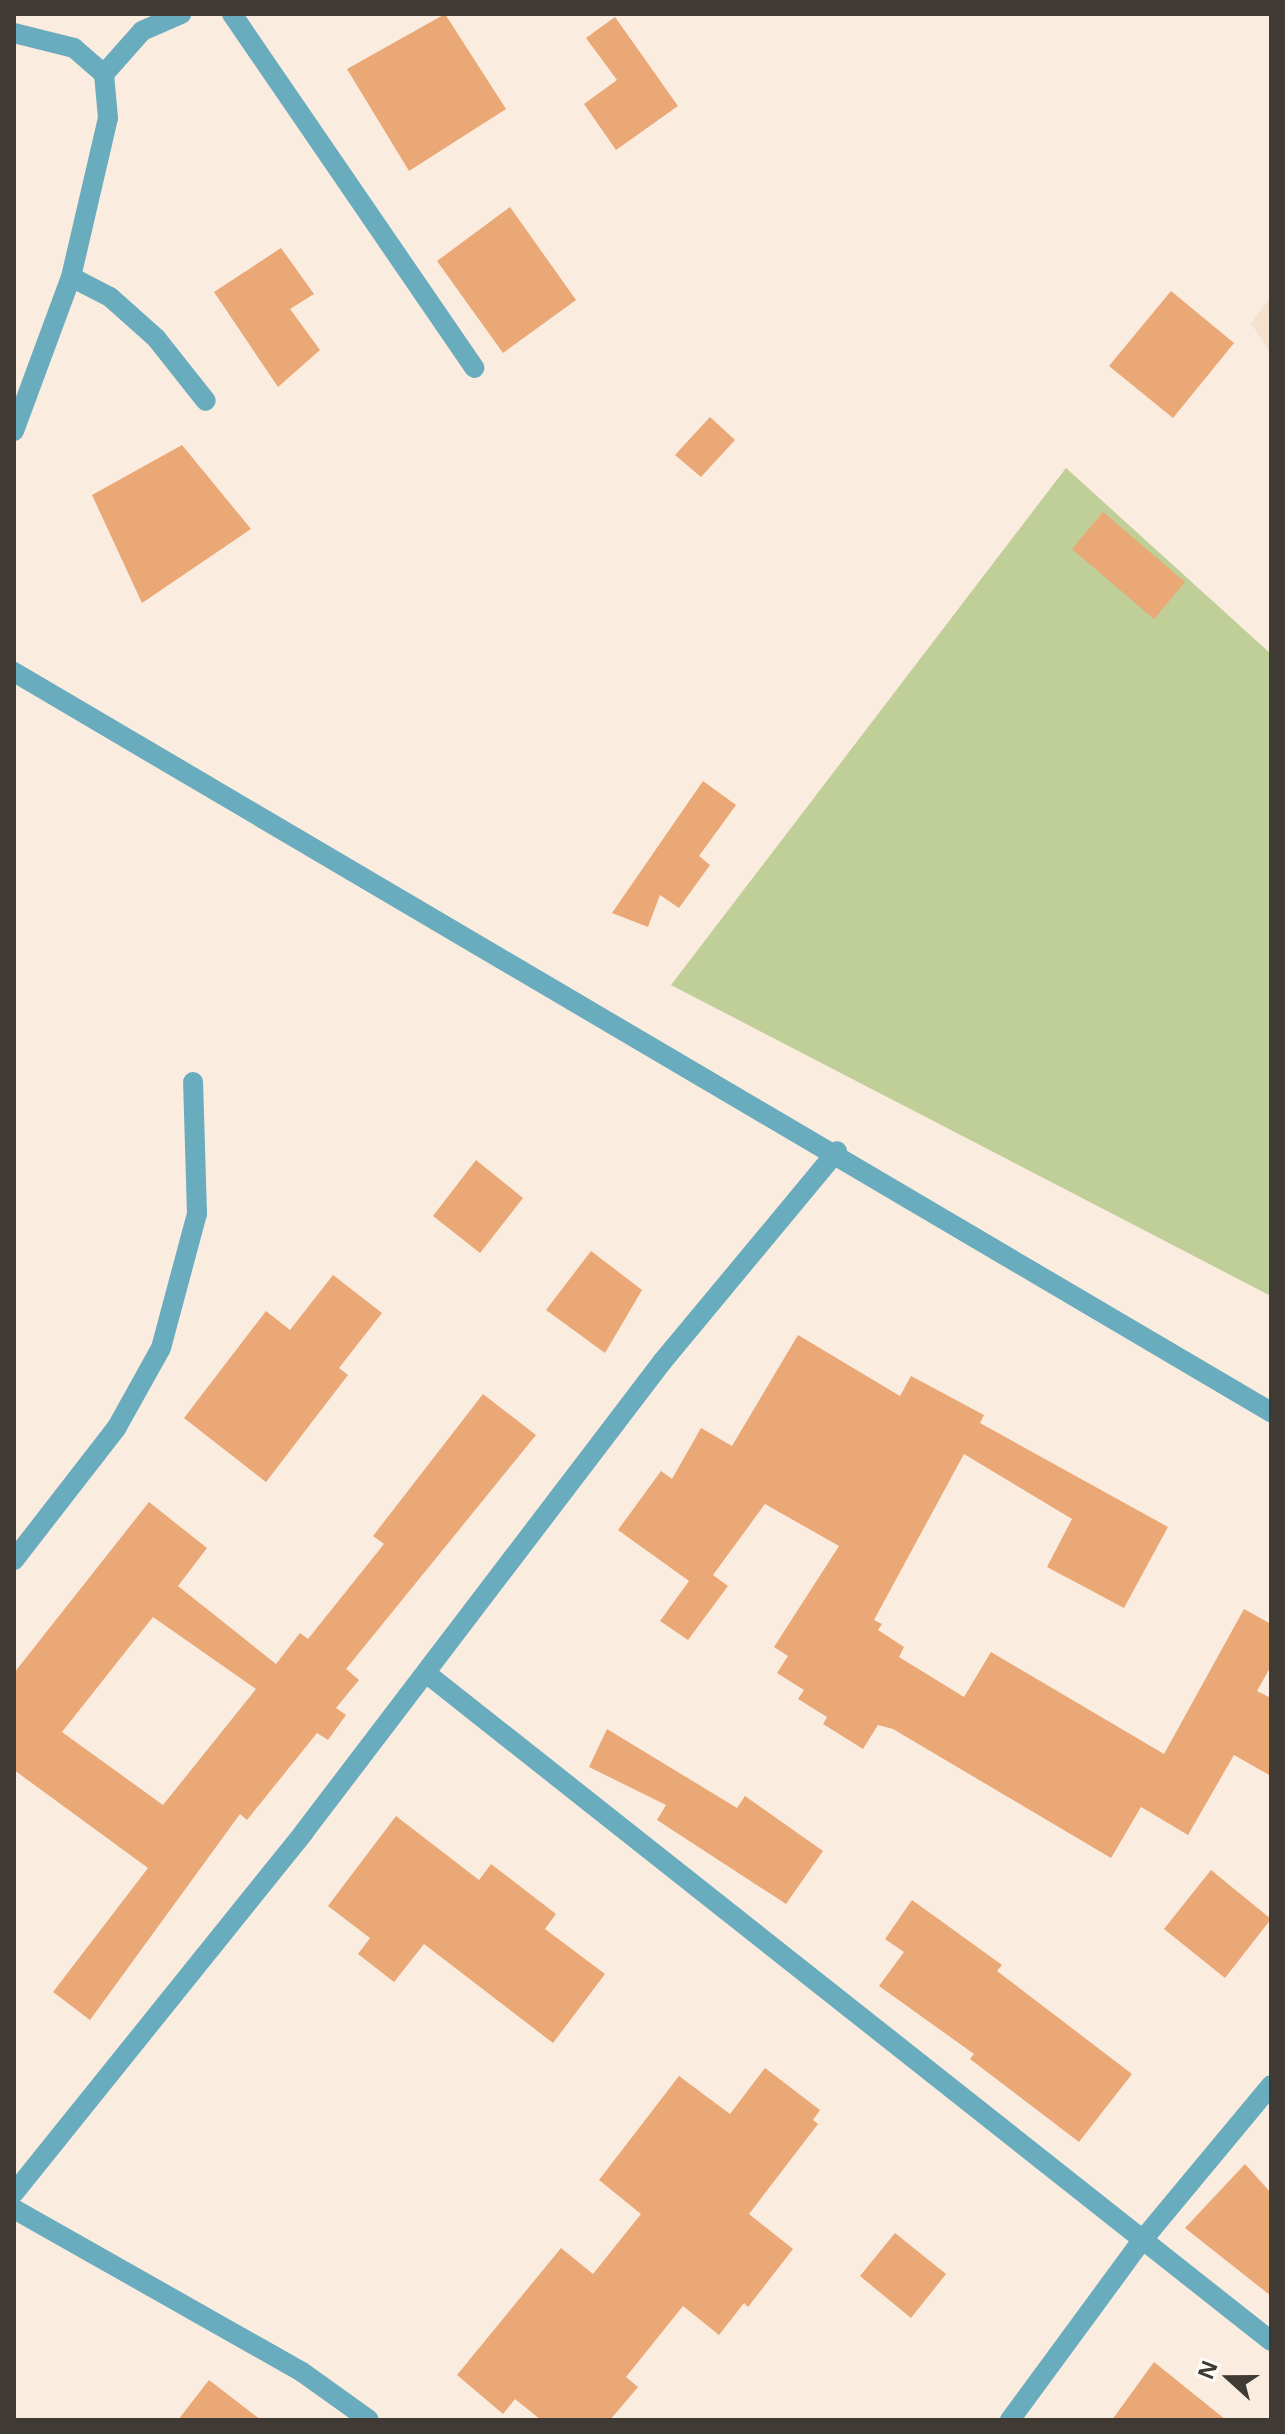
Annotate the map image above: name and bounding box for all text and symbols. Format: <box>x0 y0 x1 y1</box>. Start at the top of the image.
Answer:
north arrow <box>1189 2338 1269 2418</box>
text: N <box>1189 2356 1224 2383</box>

